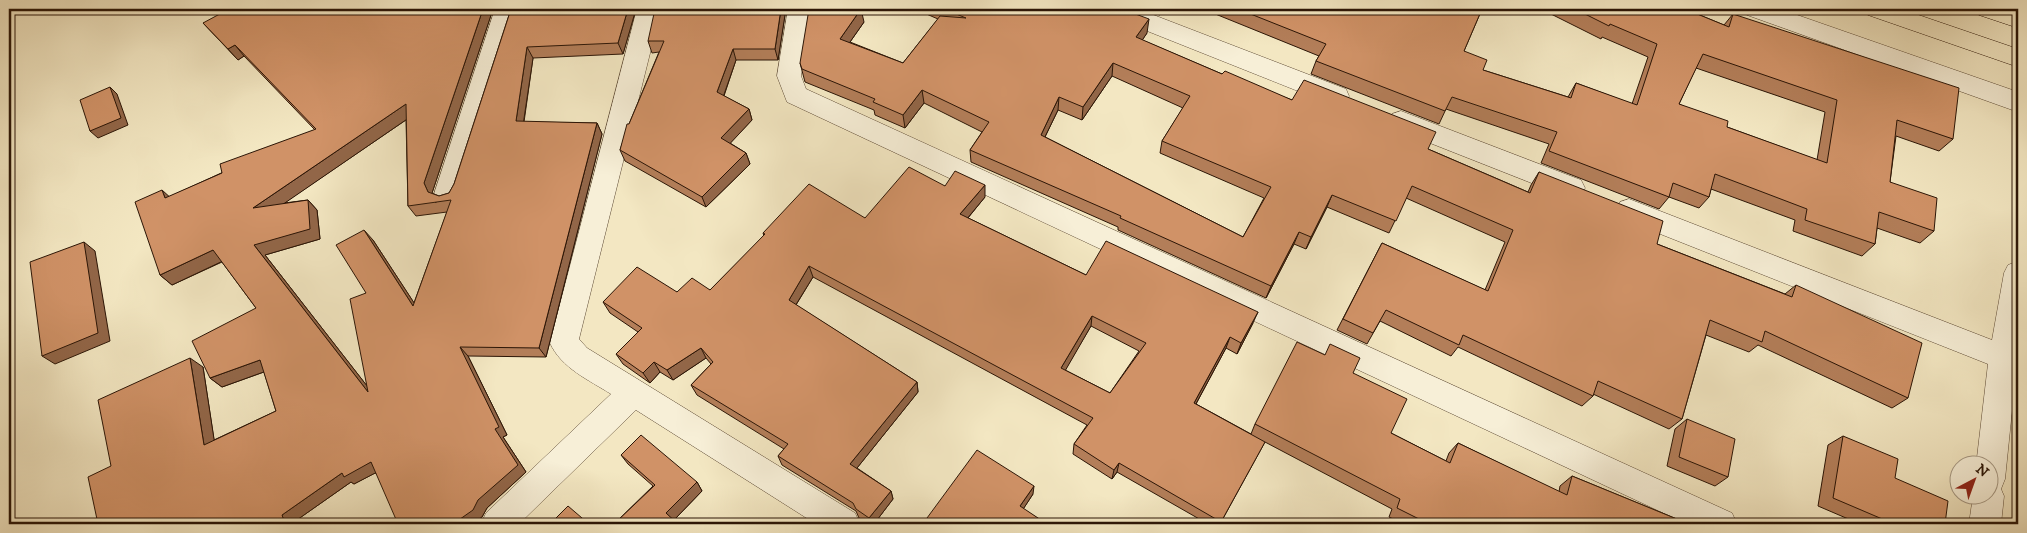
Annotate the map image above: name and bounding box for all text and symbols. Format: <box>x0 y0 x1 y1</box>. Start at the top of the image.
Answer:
north arrow <box>1950 456 2000 506</box>
text: N <box>1972 460 1992 482</box>

